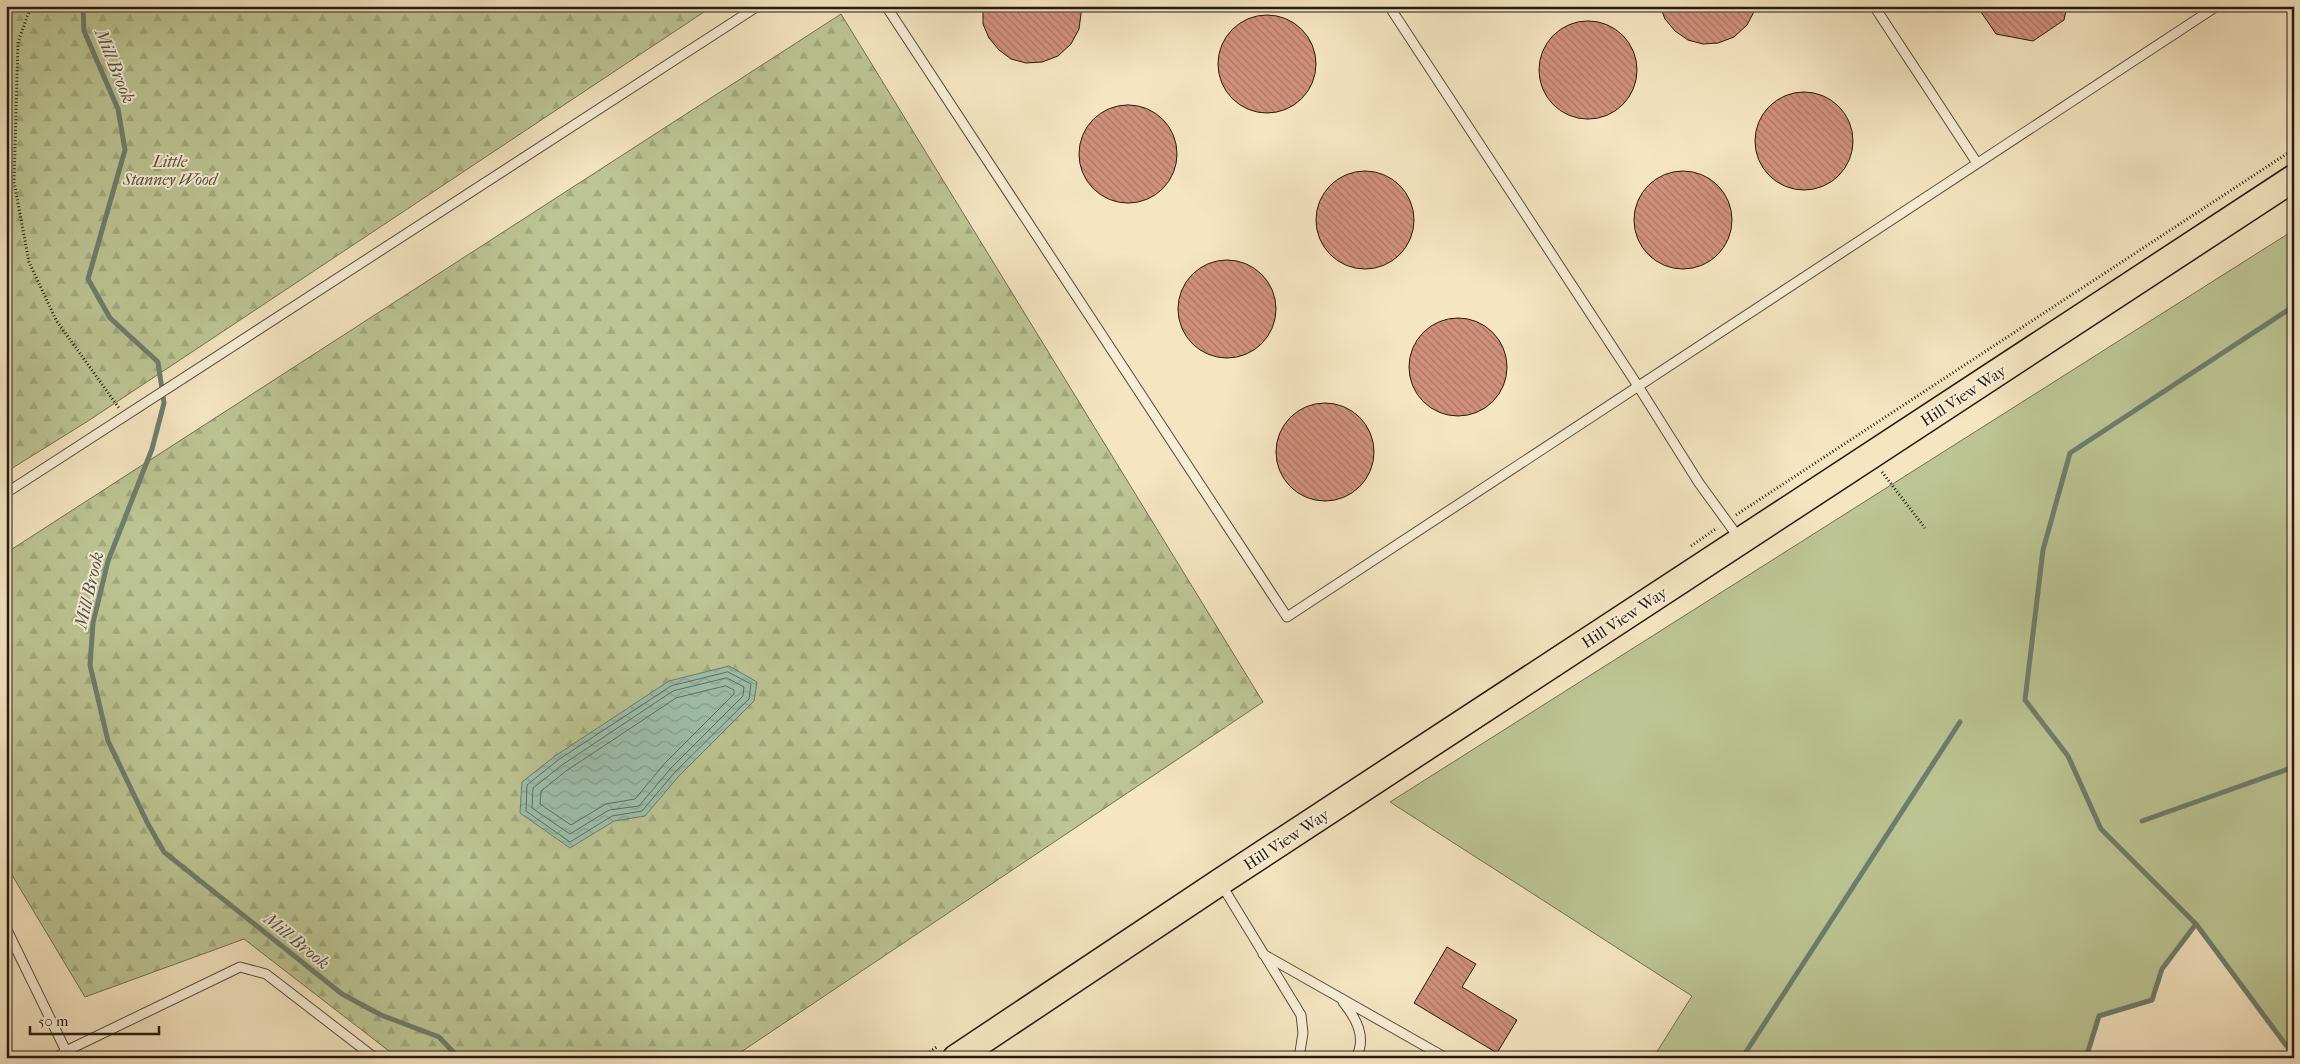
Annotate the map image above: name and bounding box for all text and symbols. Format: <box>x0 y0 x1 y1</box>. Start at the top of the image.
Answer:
water label: Mill Brook <box>89 24 139 106</box>
park label: Little Stanney Wood <box>122 152 219 189</box>
street label: Hill View Way <box>1917 360 2010 430</box>
water label: Mill Brook <box>70 550 109 633</box>
street label: Hill View Way <box>1578 582 1671 652</box>
street label: Hill View Way <box>1240 804 1333 874</box>
water label: Mill Brook <box>258 907 334 974</box>
scale bar <box>30 1004 159 1036</box>
text: 50 m <box>38 1012 69 1030</box>

